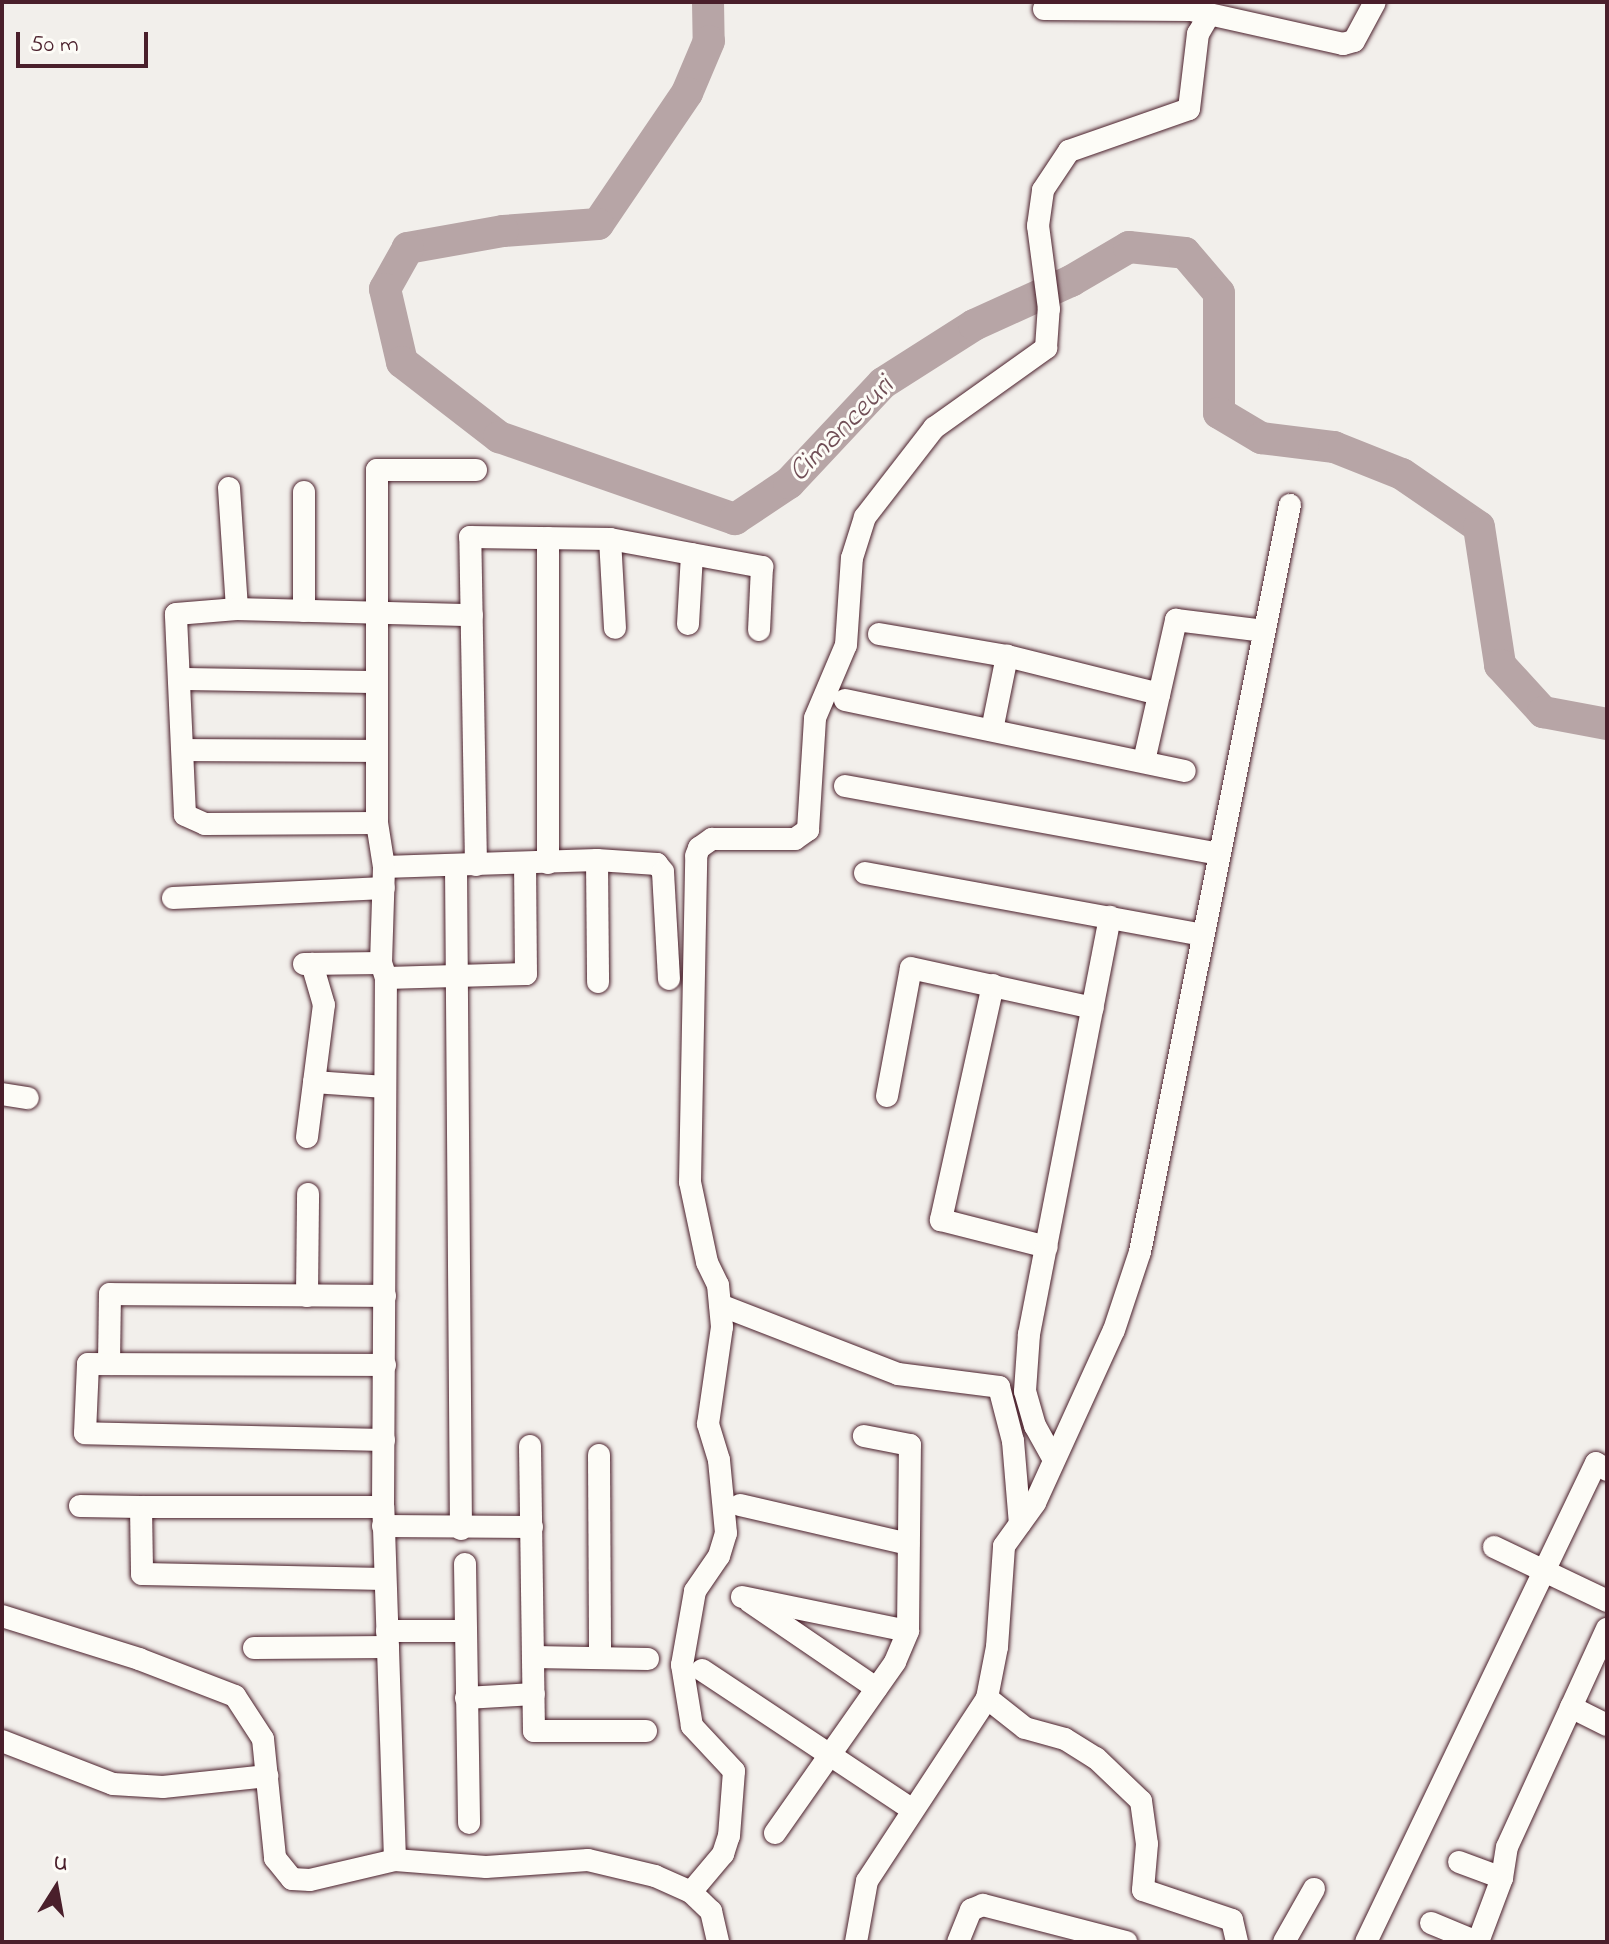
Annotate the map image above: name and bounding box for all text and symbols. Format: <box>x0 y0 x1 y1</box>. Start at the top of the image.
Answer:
scale bar <box>20 16 152 66</box>
text: 50 m <box>30 28 79 63</box>
water label: Cimanceuri <box>782 370 902 490</box>
text: U <box>51 1847 70 1881</box>
north arrow <box>16 1848 96 1928</box>

